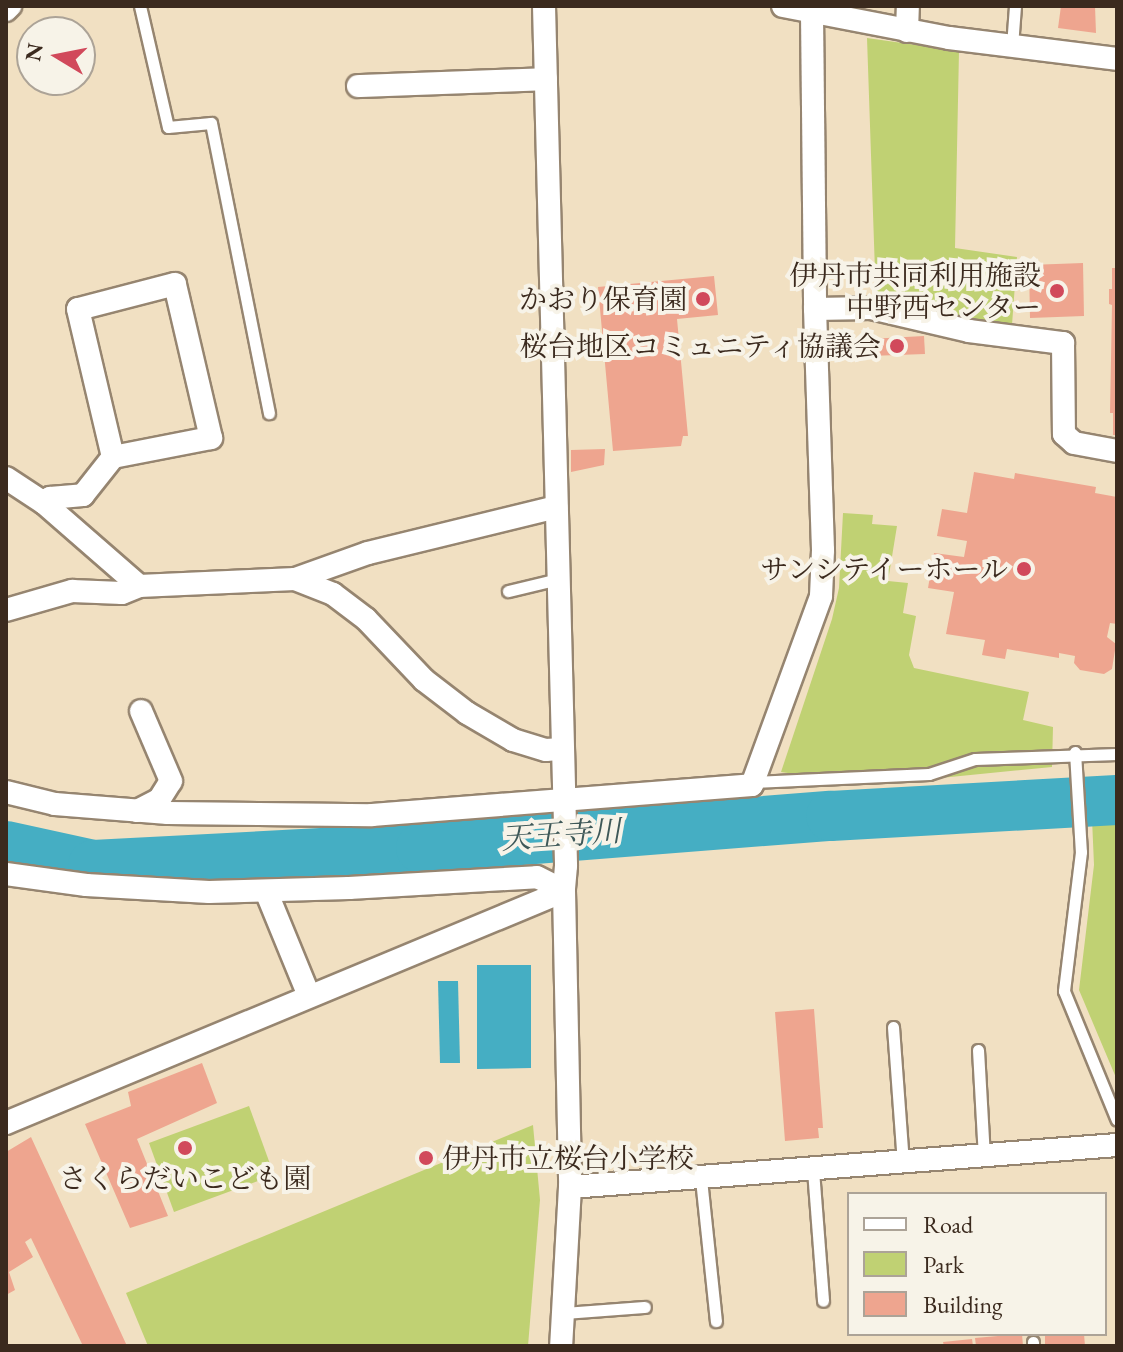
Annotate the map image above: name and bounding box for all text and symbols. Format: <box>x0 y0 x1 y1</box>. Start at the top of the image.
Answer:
north arrow <box>16 16 96 96</box>
text: N <box>18 41 50 63</box>
place label: 伊丹市共同利用施設 中野西センター <box>789 258 1041 324</box>
place label: かおり保育園 <box>519 282 687 316</box>
marker: 伊丹市共同利用施設 中野西センター <box>1048 282 1066 300</box>
marker: かおり保育園 <box>694 290 712 308</box>
place label: 桜台地区コミュニティ協議会 <box>517 329 881 363</box>
marker: 桜台地区コミュニティ協議会 <box>888 337 906 355</box>
place label: サンシテイーホール <box>756 552 1008 586</box>
marker: サンシテイーホール <box>1015 560 1033 578</box>
water label: 天王寺川 <box>500 813 622 857</box>
marker: さくらだいこども園 <box>176 1139 194 1157</box>
place label: 伊丹市立桜台小学校 <box>442 1141 694 1175</box>
marker: 伊丹市立桜台小学校 <box>417 1149 435 1167</box>
place label: さくらだいこども園 <box>59 1161 311 1195</box>
legend <box>847 1192 1107 1336</box>
text: Road <box>923 1209 973 1240</box>
text: Park <box>923 1249 964 1280</box>
text: Building <box>923 1289 1003 1320</box>

